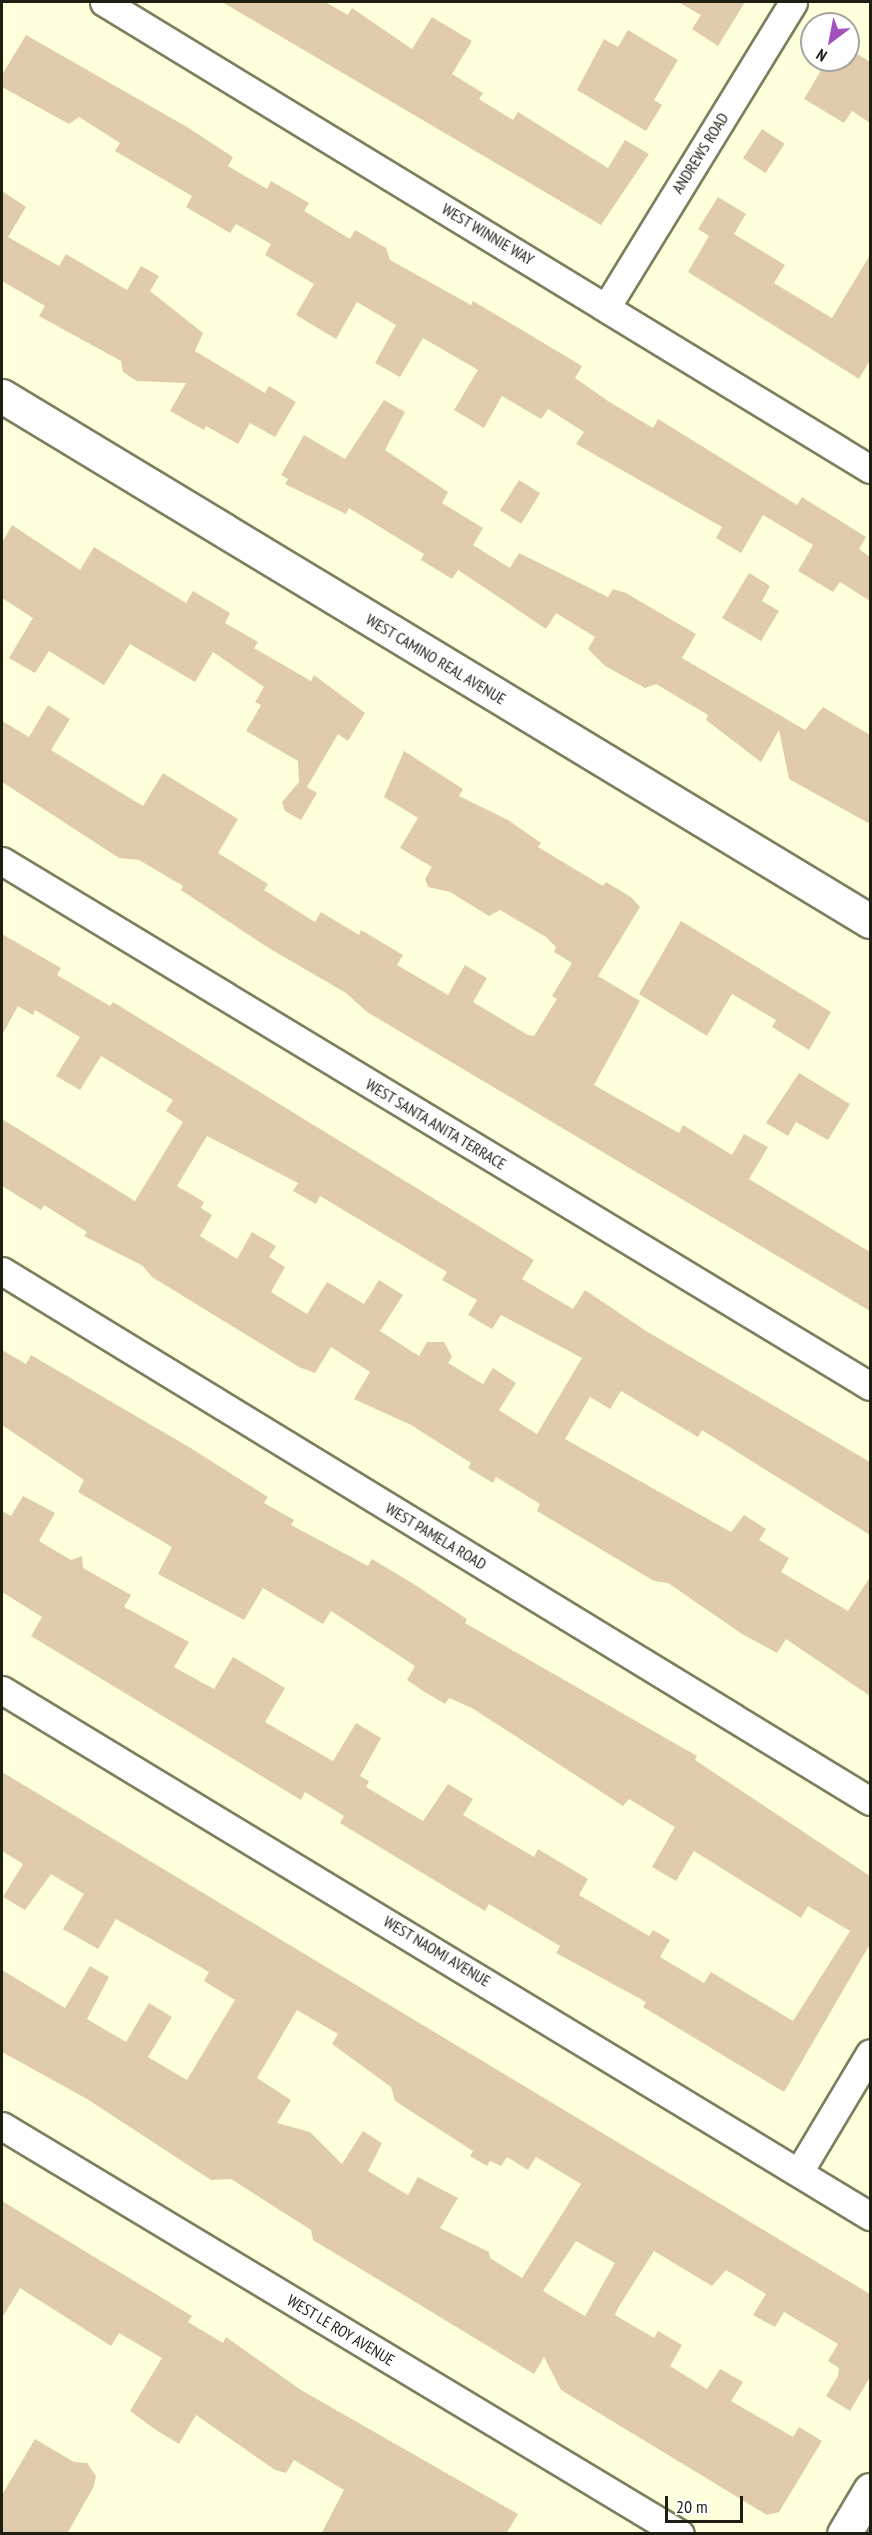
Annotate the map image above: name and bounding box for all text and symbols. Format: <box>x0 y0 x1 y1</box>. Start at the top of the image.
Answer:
north arrow <box>800 12 860 72</box>
text: N <box>813 45 830 66</box>
street label: ANDREWS ROAD <box>668 109 732 197</box>
street label: WEST WINNIE WAY <box>438 199 538 269</box>
street label: WEST CAMINO REAL AVENUE <box>362 609 510 709</box>
street label: WEST SANTA ANITA TERRACE <box>361 1074 511 1174</box>
street label: WEST PAMELA ROAD <box>382 1498 490 1574</box>
street label: WEST NAOMI AVENUE <box>380 1911 494 1991</box>
street label: WEST LE ROY AVENUE <box>283 2290 399 2370</box>
scale bar <box>668 2484 746 2522</box>
text: 20 m <box>676 2495 708 2518</box>

